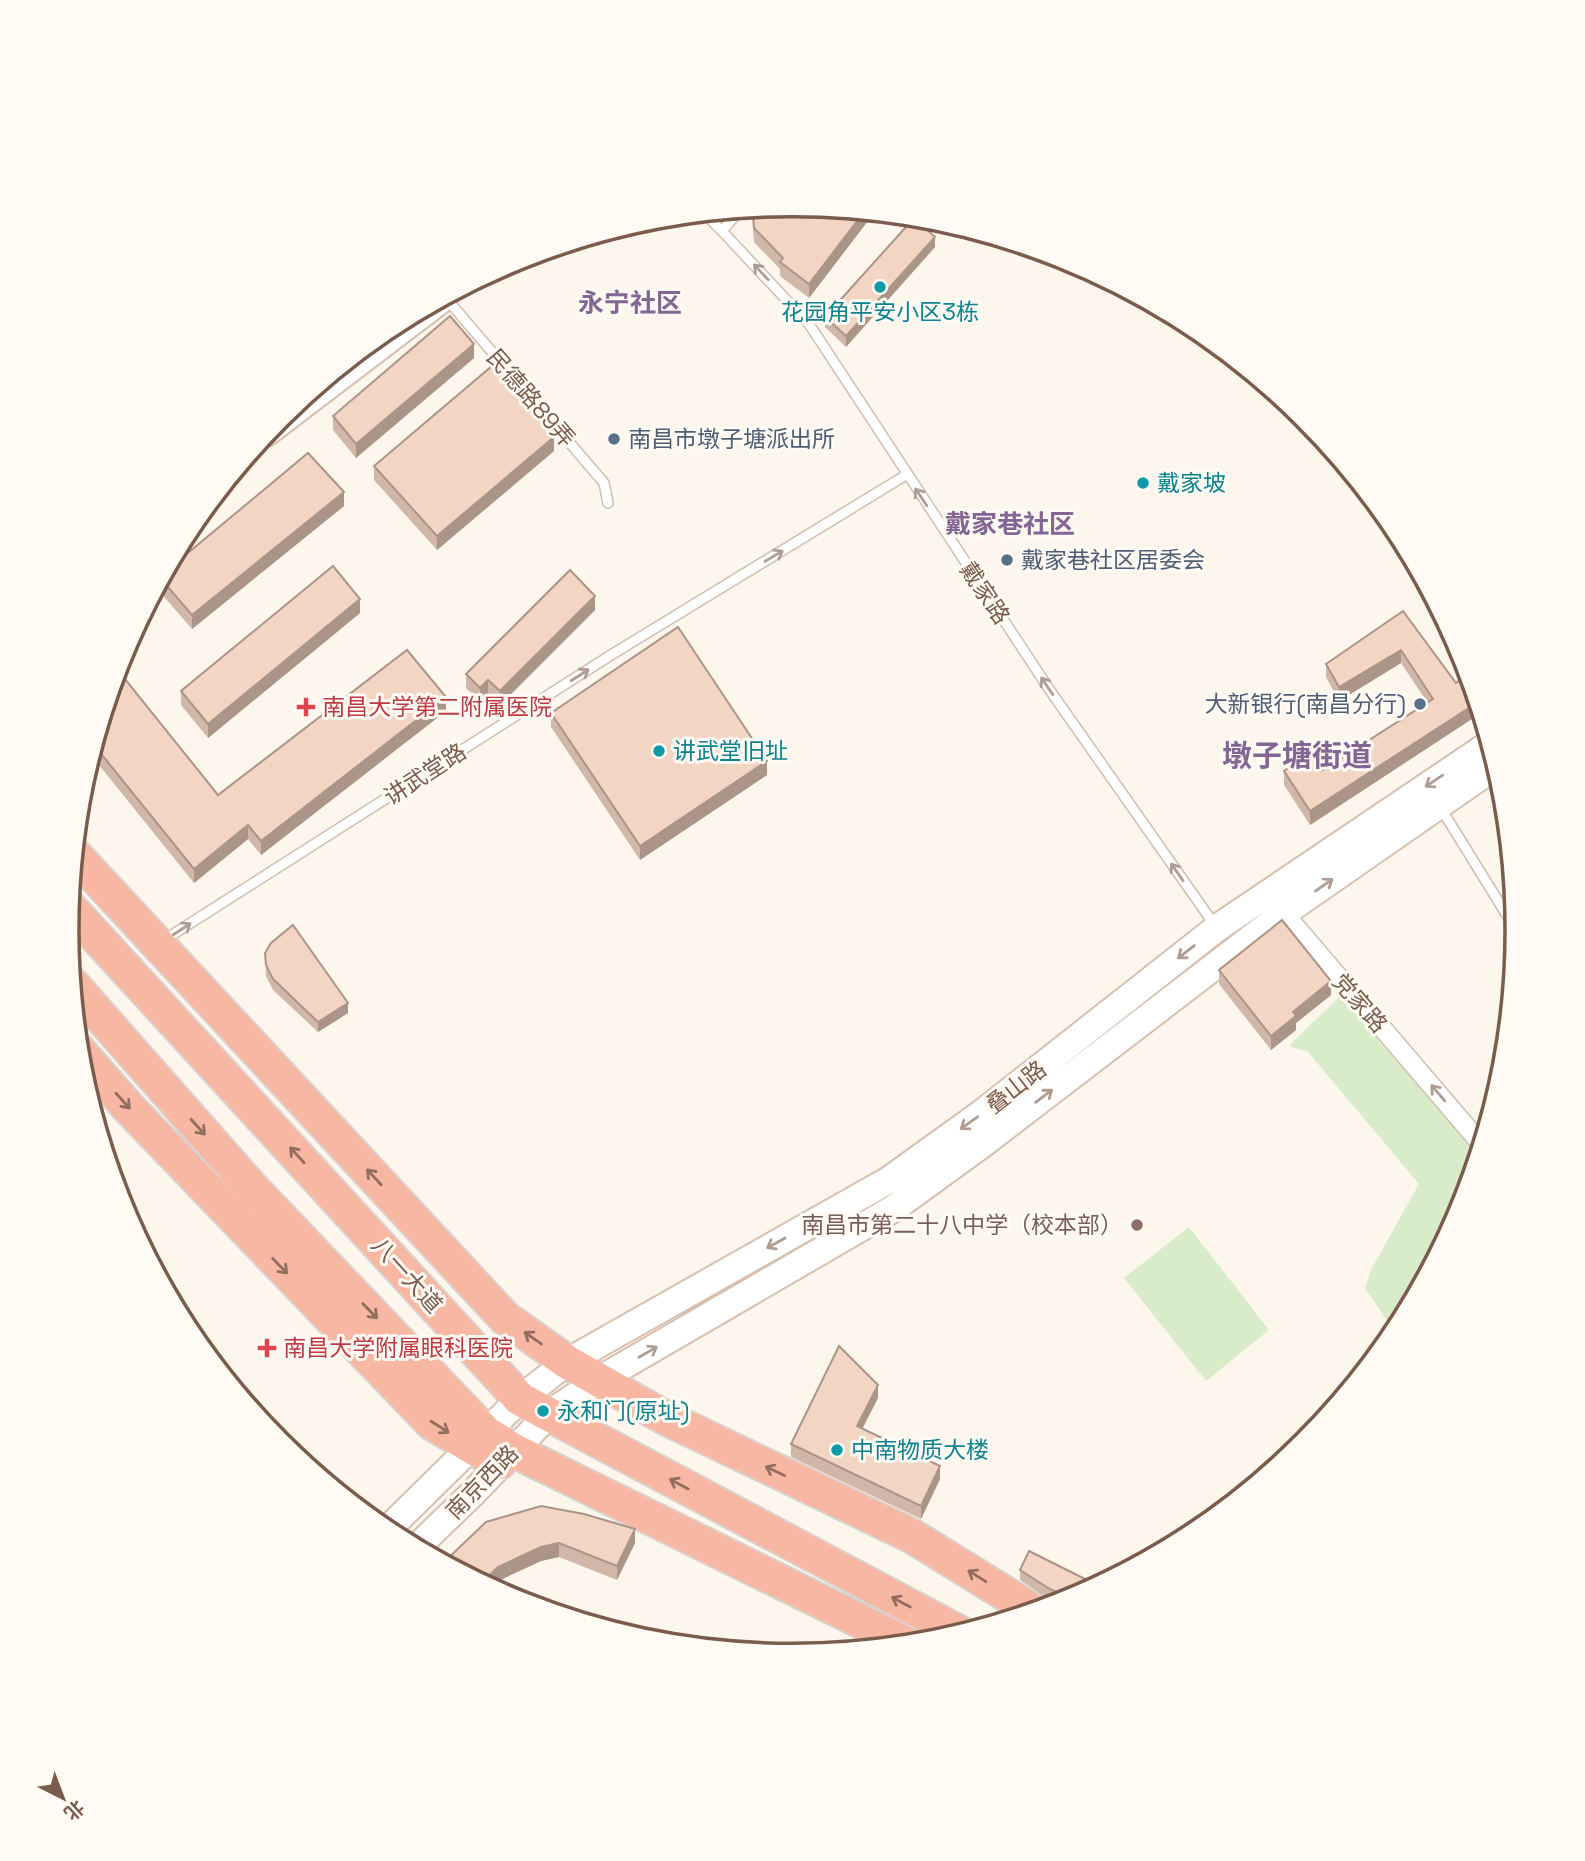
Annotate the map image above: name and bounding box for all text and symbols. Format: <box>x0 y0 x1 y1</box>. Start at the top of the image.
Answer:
one-way arrow <box>752 264 769 281</box>
marker: 花园角平安小区3栋 <box>872 279 888 295</box>
district label: 永宁社区 <box>578 286 682 320</box>
place label: 花园角平安小区3栋 <box>781 297 979 327</box>
street label: 民德路89弄 <box>480 343 582 453</box>
place label: 南昌市墩子塘派出所 <box>628 424 835 454</box>
marker: 南昌市墩子塘派出所 <box>606 431 622 447</box>
place label: 戴家坡 <box>1157 468 1226 498</box>
marker: 戴家坡 <box>1135 475 1151 491</box>
one-way arrow <box>914 488 928 507</box>
district label: 戴家巷社区 <box>945 507 1075 541</box>
place label: 戴家巷社区居委会 <box>1021 545 1205 575</box>
one-way arrow <box>763 548 783 562</box>
marker: 戴家巷社区居委会 <box>999 552 1015 568</box>
street label: 戴家路 <box>953 556 1017 630</box>
one-way arrow <box>570 667 589 682</box>
one-way arrow <box>1040 677 1054 696</box>
place label: 大新银行(南昌分行) <box>1205 689 1406 719</box>
place label: 南昌大学第二附属医院 <box>322 692 552 722</box>
marker: 大新银行(南昌分行) <box>1412 696 1428 712</box>
marker: 南昌大学第二附属医院 <box>296 697 316 717</box>
street label: 讲武堂路 <box>378 736 472 812</box>
place label: 讲武堂旧址 <box>673 736 788 766</box>
district label: 墩子塘街道 <box>1222 736 1372 775</box>
marker: 讲武堂旧址 <box>651 743 667 759</box>
one-way arrow <box>1425 774 1444 788</box>
one-way arrow <box>1170 863 1185 882</box>
one-way arrow <box>1314 878 1333 892</box>
one-way arrow <box>171 922 191 936</box>
one-way arrow <box>1178 944 1196 960</box>
street label: 党家路 <box>1326 967 1394 1039</box>
street label: 叠山路 <box>980 1054 1052 1120</box>
one-way arrow <box>1430 1084 1446 1102</box>
one-way arrow <box>1035 1089 1053 1104</box>
one-way arrow <box>115 1092 131 1110</box>
one-way arrow <box>960 1116 979 1130</box>
one-way arrow <box>190 1118 206 1136</box>
one-way arrow <box>289 1147 306 1164</box>
one-way arrow <box>365 1169 382 1186</box>
place label: 南昌市第二十八中学（校本部） <box>801 1210 1123 1240</box>
marker: 南昌市第二十八中学（校本部） <box>1129 1217 1145 1233</box>
street label: 八一大道 <box>365 1231 449 1319</box>
one-way arrow <box>767 1236 787 1250</box>
one-way arrow <box>272 1257 289 1274</box>
one-way arrow <box>362 1302 378 1320</box>
one-way arrow <box>524 1331 543 1345</box>
place label: 南昌大学附属眼科医院 <box>283 1333 513 1363</box>
marker: 南昌大学附属眼科医院 <box>257 1338 277 1358</box>
one-way arrow <box>637 1345 657 1359</box>
place label: 永和门(原址) <box>557 1396 689 1426</box>
marker: 永和门(原址) <box>535 1403 551 1419</box>
one-way arrow <box>430 1420 449 1435</box>
place label: 中南物质大楼 <box>851 1435 989 1465</box>
street label: 南京西路 <box>439 1438 525 1526</box>
marker: 中南物质大楼 <box>829 1442 845 1458</box>
one-way arrow <box>765 1463 786 1476</box>
one-way arrow <box>669 1476 690 1490</box>
one-way arrow <box>967 1568 987 1582</box>
one-way arrow <box>892 1595 912 1609</box>
north arrow <box>28 1763 98 1833</box>
text: 北 <box>59 1795 89 1826</box>

